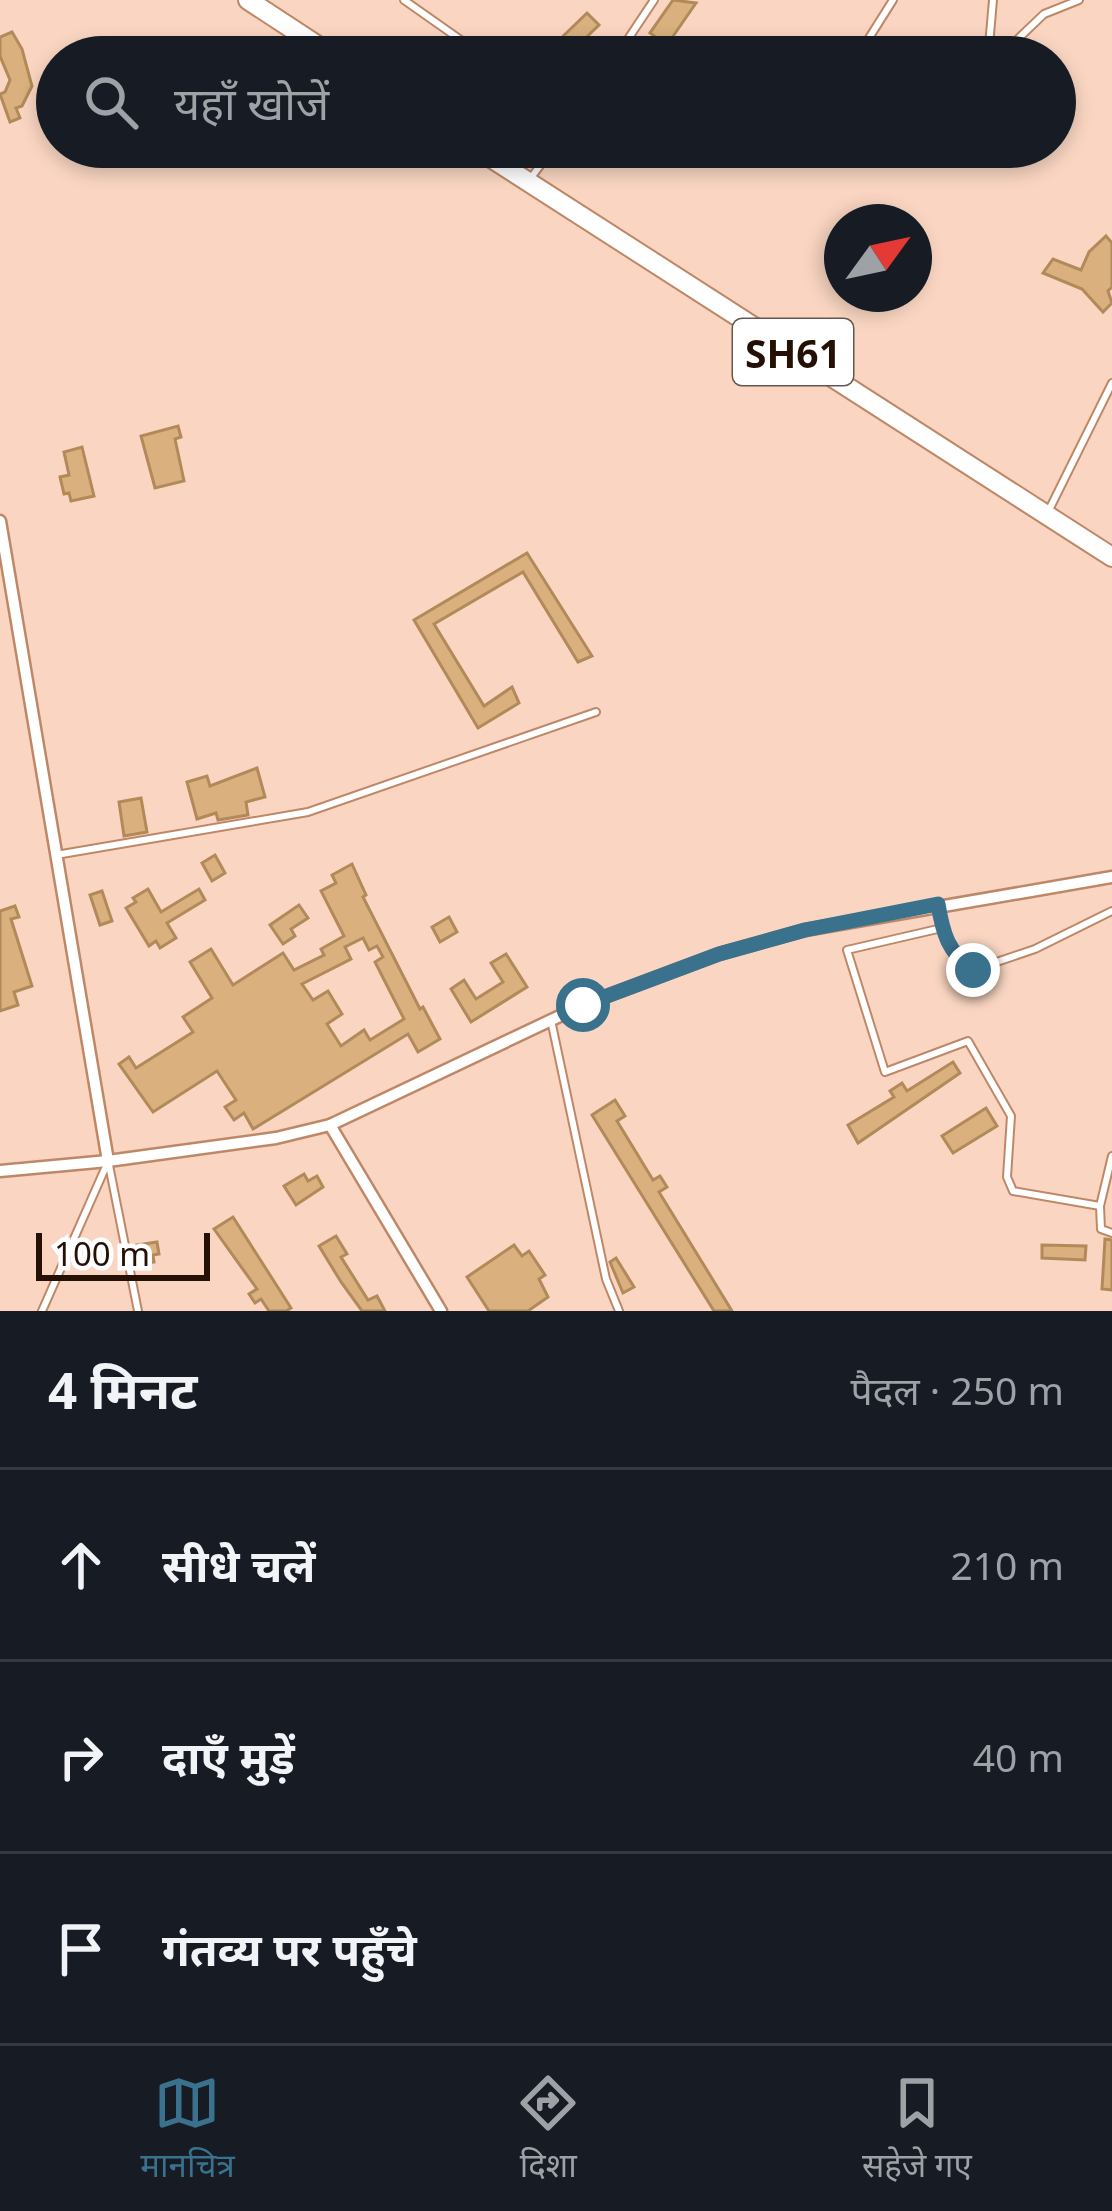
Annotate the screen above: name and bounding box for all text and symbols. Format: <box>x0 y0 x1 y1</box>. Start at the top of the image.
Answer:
search box <box>36 36 1076 168</box>
icon: search <box>78 69 144 135</box>
text: यहाँ खोजें <box>174 72 329 133</box>
north arrow <box>824 204 932 312</box>
road number: SH61 <box>733 319 853 385</box>
route end <box>946 943 1000 997</box>
route start <box>556 978 610 1032</box>
scale bar <box>36 1227 210 1280</box>
text: 100 m <box>54 1231 150 1276</box>
text: 4 मिनट <box>48 1354 197 1424</box>
text: पैदल · 250 m <box>850 1363 1064 1416</box>
icon: ahead <box>48 1532 114 1598</box>
text: सीधे चलें <box>162 1534 316 1595</box>
text: 210 m <box>950 1538 1064 1591</box>
icon: right <box>48 1724 114 1790</box>
text: दाएँ मुड़ें <box>162 1726 295 1787</box>
text: 40 m <box>973 1730 1064 1783</box>
icon: arrive <box>48 1916 114 1982</box>
text: गंतव्य पर पहुँचे <box>162 1918 417 1979</box>
tab: मानचित्र <box>140 2070 235 2187</box>
tab: दिशा <box>515 2070 581 2187</box>
tab: सहेजे गए <box>862 2070 972 2187</box>

